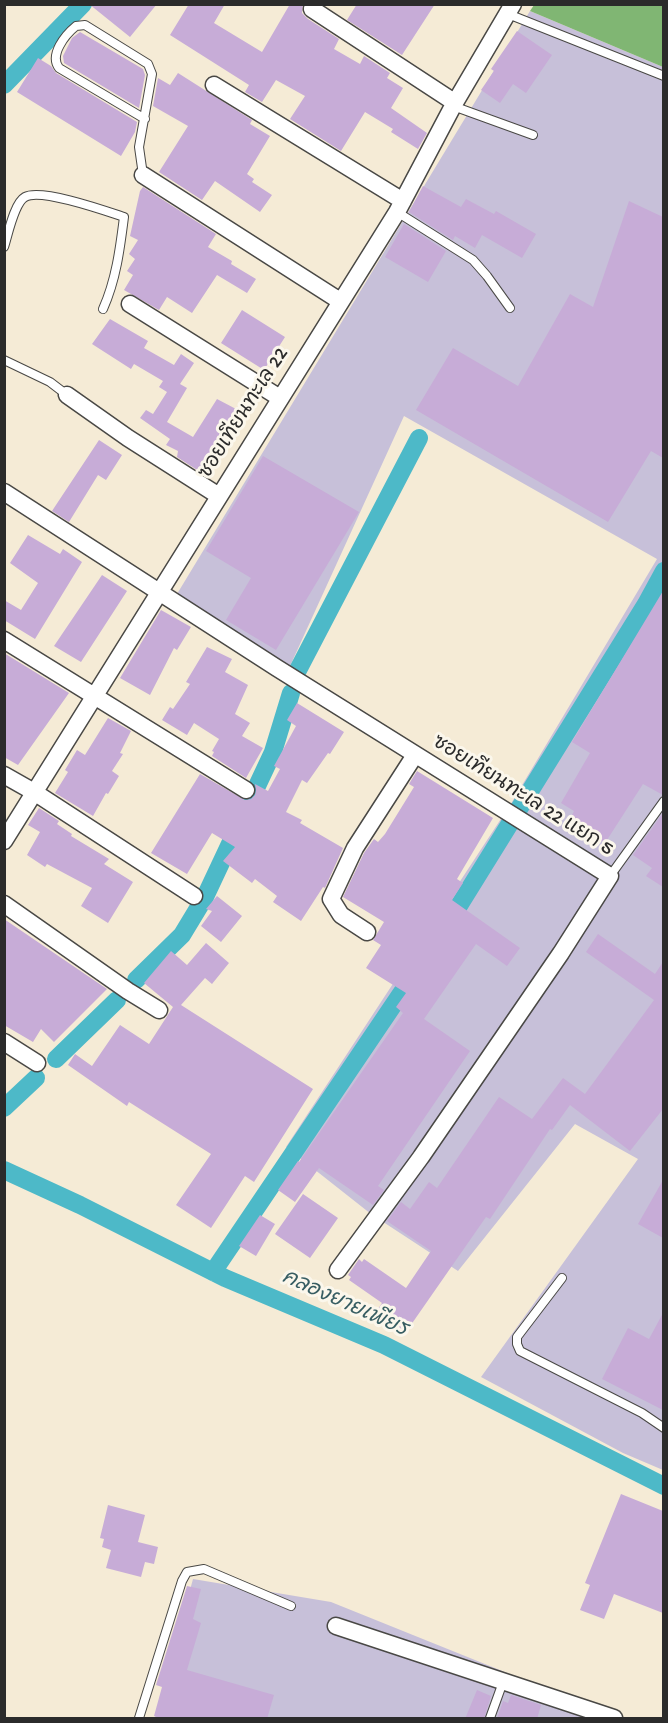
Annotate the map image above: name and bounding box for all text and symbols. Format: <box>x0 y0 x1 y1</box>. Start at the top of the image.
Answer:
street label: ซอยเทียนทะเล 22 <box>195 344 295 484</box>
street label: ซอยเทียนทะเล 22 แยก 5 <box>427 732 617 862</box>
water label: คลองยายเพียร <box>277 1266 411 1344</box>

